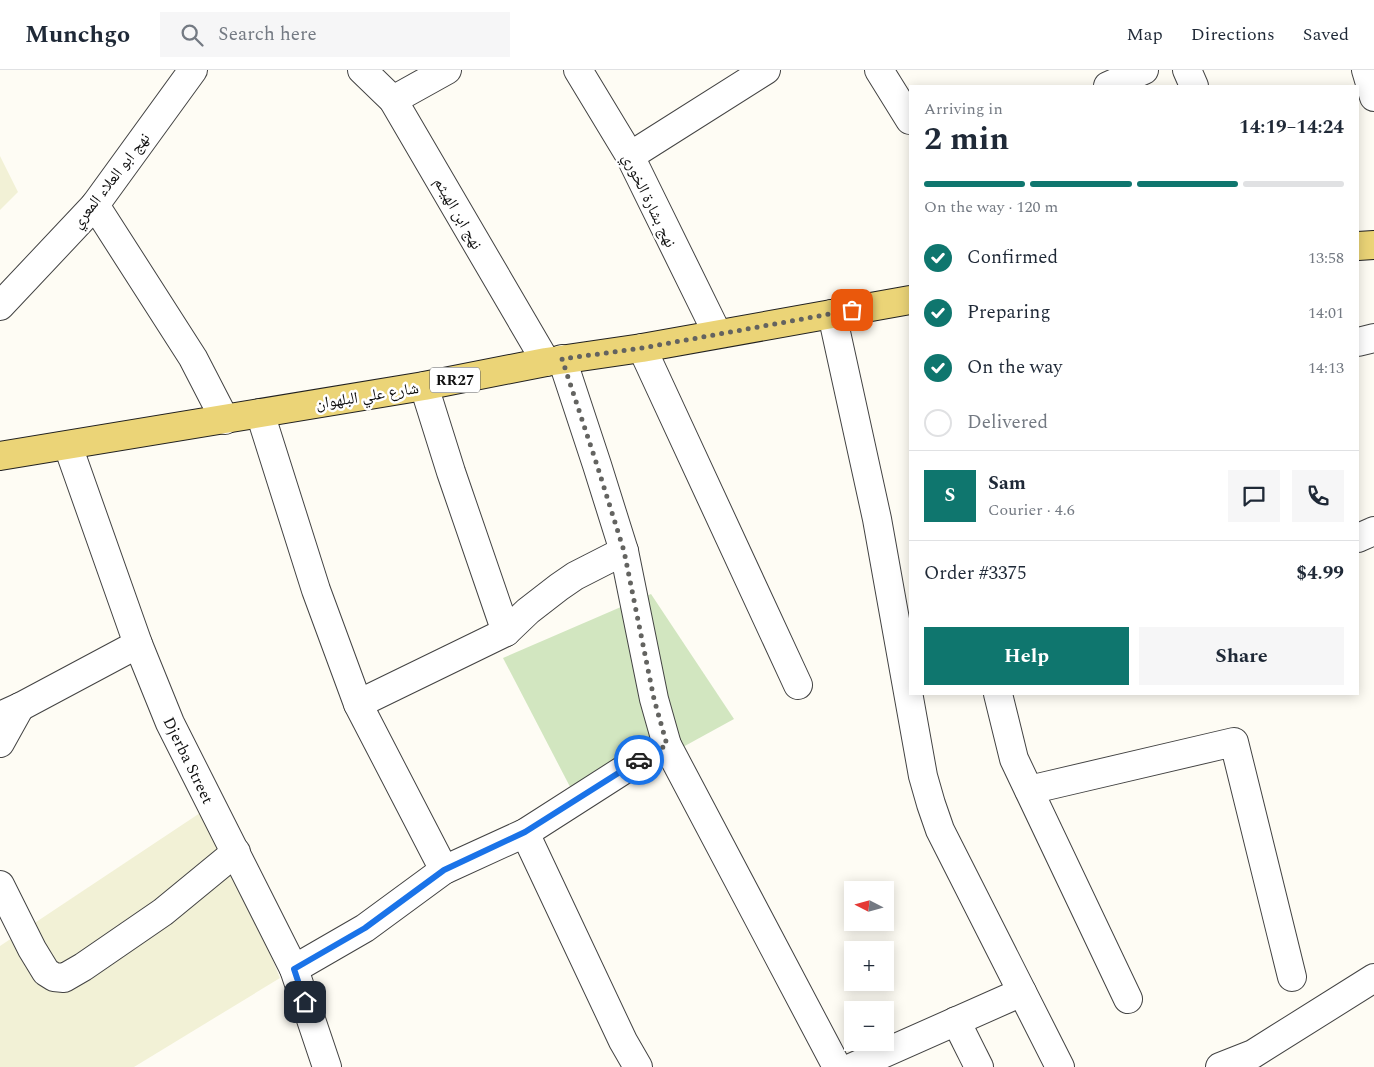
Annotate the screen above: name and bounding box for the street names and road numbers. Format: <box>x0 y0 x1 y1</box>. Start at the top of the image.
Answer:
street label: نهج ابو العلاء المعري <box>66 127 156 234</box>
street label: نهج بشارة الخوري <box>616 149 682 252</box>
street label: نهج ابن الهيثم <box>428 173 489 254</box>
road number: RR27 <box>430 368 480 392</box>
street label: شارع علي البلهوان <box>314 376 420 416</box>
street label: Djerba Street <box>157 713 220 808</box>

